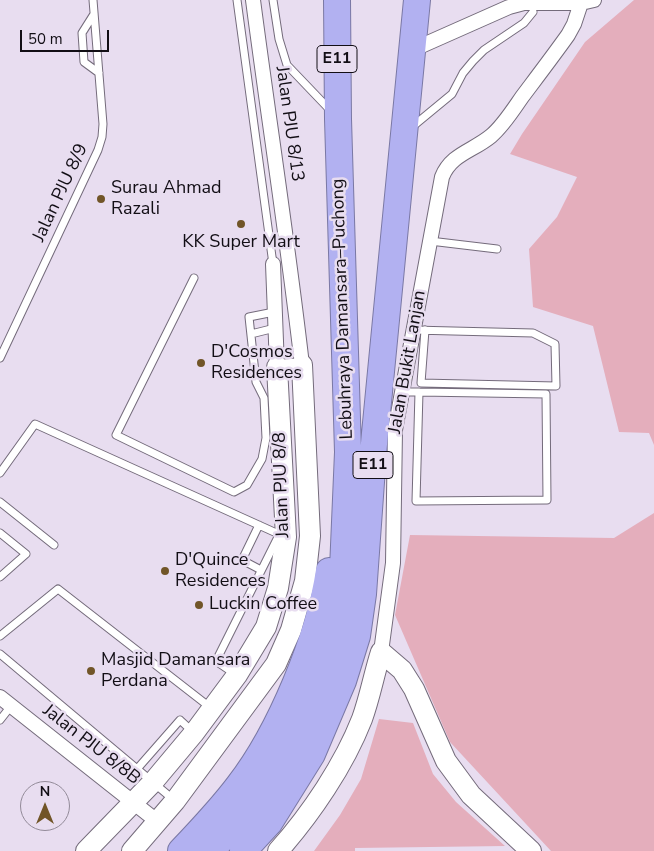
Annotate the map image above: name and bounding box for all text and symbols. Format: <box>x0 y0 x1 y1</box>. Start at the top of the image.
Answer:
scale bar <box>22 20 111 52</box>
text: 50 m <box>28 29 63 49</box>
road number: E11 <box>317 46 357 72</box>
street label: Jalan PJU 8/13 <box>270 65 308 183</box>
street label: Jalan PJU 8/9 <box>29 141 93 245</box>
place label: Surau Ahmad Razali <box>111 178 222 220</box>
street label: Lebuhraya Damansara–Puchong <box>328 178 358 440</box>
marker: Surau Ahmad Razali <box>95 193 107 205</box>
marker: KK Super Mart <box>235 218 247 230</box>
place label: KK Super Mart <box>182 232 300 254</box>
street label: Jalan Bukit Lanjan <box>385 289 431 435</box>
place label: D'Cosmos Residences <box>211 342 302 384</box>
marker: D'Cosmos Residences <box>195 357 207 369</box>
street label: Jalan PJU 8/8 <box>269 432 295 538</box>
road number: E11 <box>353 452 393 478</box>
place label: D'Quince Residences <box>175 550 266 592</box>
marker: D'Quince Residences <box>159 565 171 577</box>
place label: Luckin Coffee <box>209 594 317 616</box>
marker: Luckin Coffee <box>193 599 205 611</box>
place label: Masjid Damansara Perdana <box>101 650 250 692</box>
marker: Masjid Damansara Perdana <box>85 665 97 677</box>
street label: Jalan PJU 8/8B <box>38 700 144 790</box>
north arrow <box>20 781 70 831</box>
text: N <box>40 782 50 801</box>

